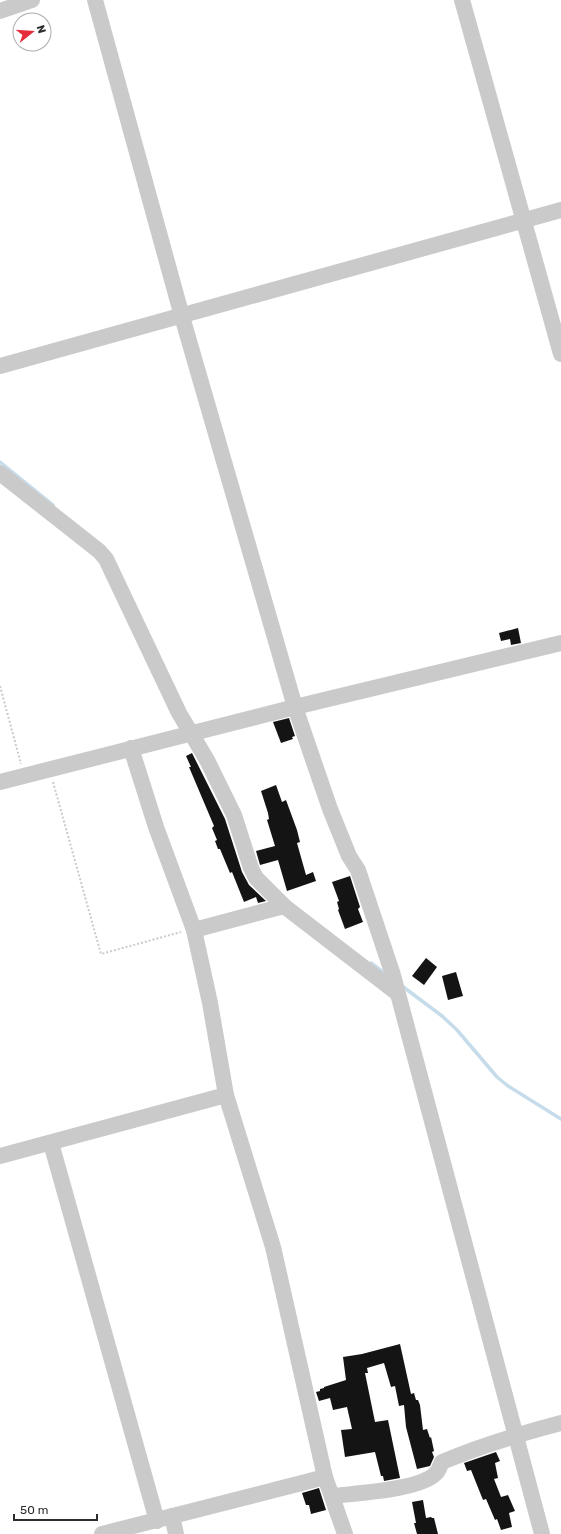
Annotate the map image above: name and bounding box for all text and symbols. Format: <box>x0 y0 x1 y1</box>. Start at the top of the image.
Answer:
north arrow <box>12 12 52 52</box>
text: N <box>34 24 48 35</box>
scale bar <box>14 1496 97 1522</box>
text: 50 m <box>20 1503 48 1517</box>

